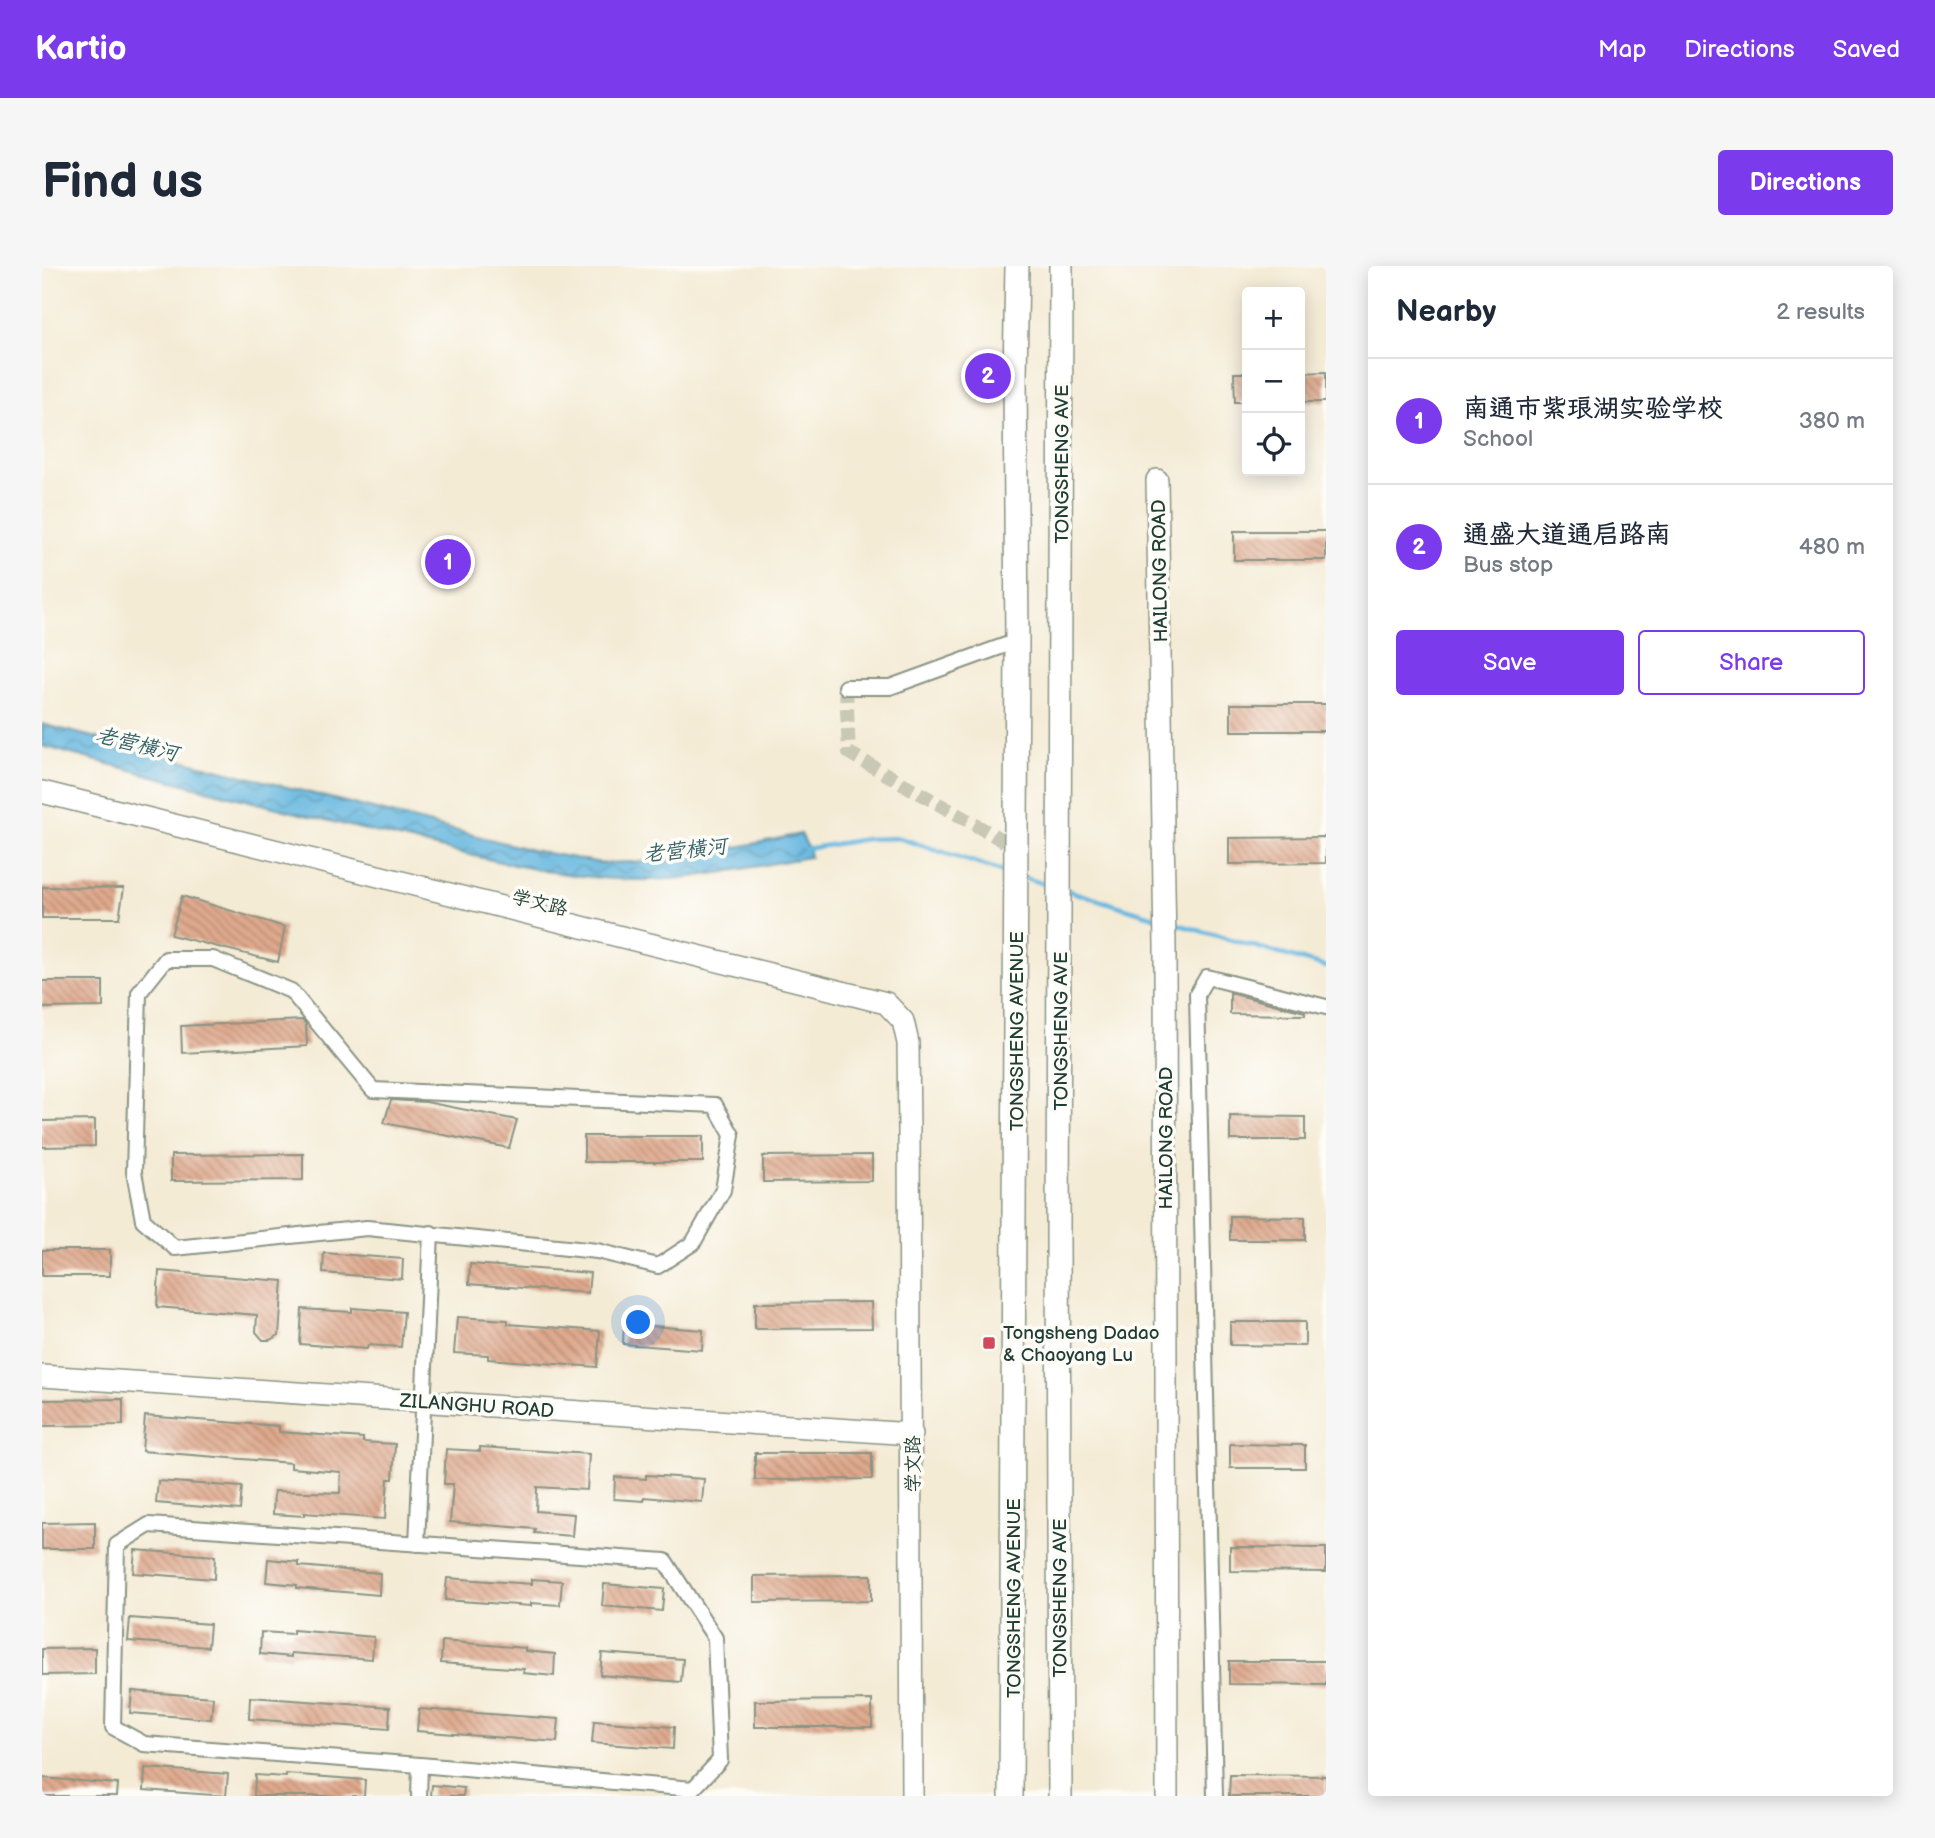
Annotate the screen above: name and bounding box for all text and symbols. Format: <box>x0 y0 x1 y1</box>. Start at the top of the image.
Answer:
text: Kartio <box>35 29 127 69</box>
text: Map <box>1598 35 1646 64</box>
text: Directions <box>1684 35 1795 64</box>
text: Saved <box>1833 35 1900 64</box>
button: Directions <box>1718 150 1893 215</box>
text: Find us <box>42 153 203 212</box>
map controls <box>1242 287 1305 476</box>
button: + <box>1242 287 1305 350</box>
text: Nearby <box>1396 294 1496 330</box>
text: 2 results <box>1776 298 1865 326</box>
pin: 2 <box>965 350 1011 402</box>
button: − <box>1242 350 1305 413</box>
street label: TONGSHENG AVE <box>1051 384 1074 544</box>
text: 南通市紫琅湖实验学校 <box>1463 394 1723 425</box>
text: 1 <box>1414 407 1424 435</box>
text: 380 m <box>1799 407 1865 435</box>
button: locate <box>1242 413 1305 476</box>
text: School <box>1463 425 1533 453</box>
street label: HAILONG ROAD <box>1148 499 1173 643</box>
text: 通盛大道通启路南 <box>1463 520 1671 551</box>
text: 2 <box>1412 533 1426 561</box>
text: 480 m <box>1799 533 1865 561</box>
pin: 1 <box>425 536 471 588</box>
text: Bus stop <box>1463 551 1553 579</box>
button: Save <box>1396 630 1624 695</box>
button: Share <box>1638 630 1865 695</box>
water label: 老营横河 <box>93 722 184 768</box>
water label: 老营横河 <box>642 833 731 867</box>
street label: 学文路 <box>509 885 570 922</box>
street label: TONGSHENG AVENUE <box>1006 931 1029 1131</box>
street label: TONGSHENG AVE <box>1050 951 1073 1111</box>
street label: HAILONG ROAD <box>1155 1066 1178 1209</box>
your location <box>621 1305 655 1339</box>
place label: Tongsheng Dadao & Chaoyang Lu <box>1003 1322 1160 1367</box>
marker: Tongsheng Dadao & Chaoyang Lu <box>981 1335 997 1351</box>
street label: ZILANGHU ROAD <box>398 1390 555 1423</box>
street label: 学文路 <box>902 1435 925 1493</box>
street label: TONGSHENG AVENUE <box>1003 1498 1026 1698</box>
street label: TONGSHENG AVE <box>1049 1518 1072 1678</box>

